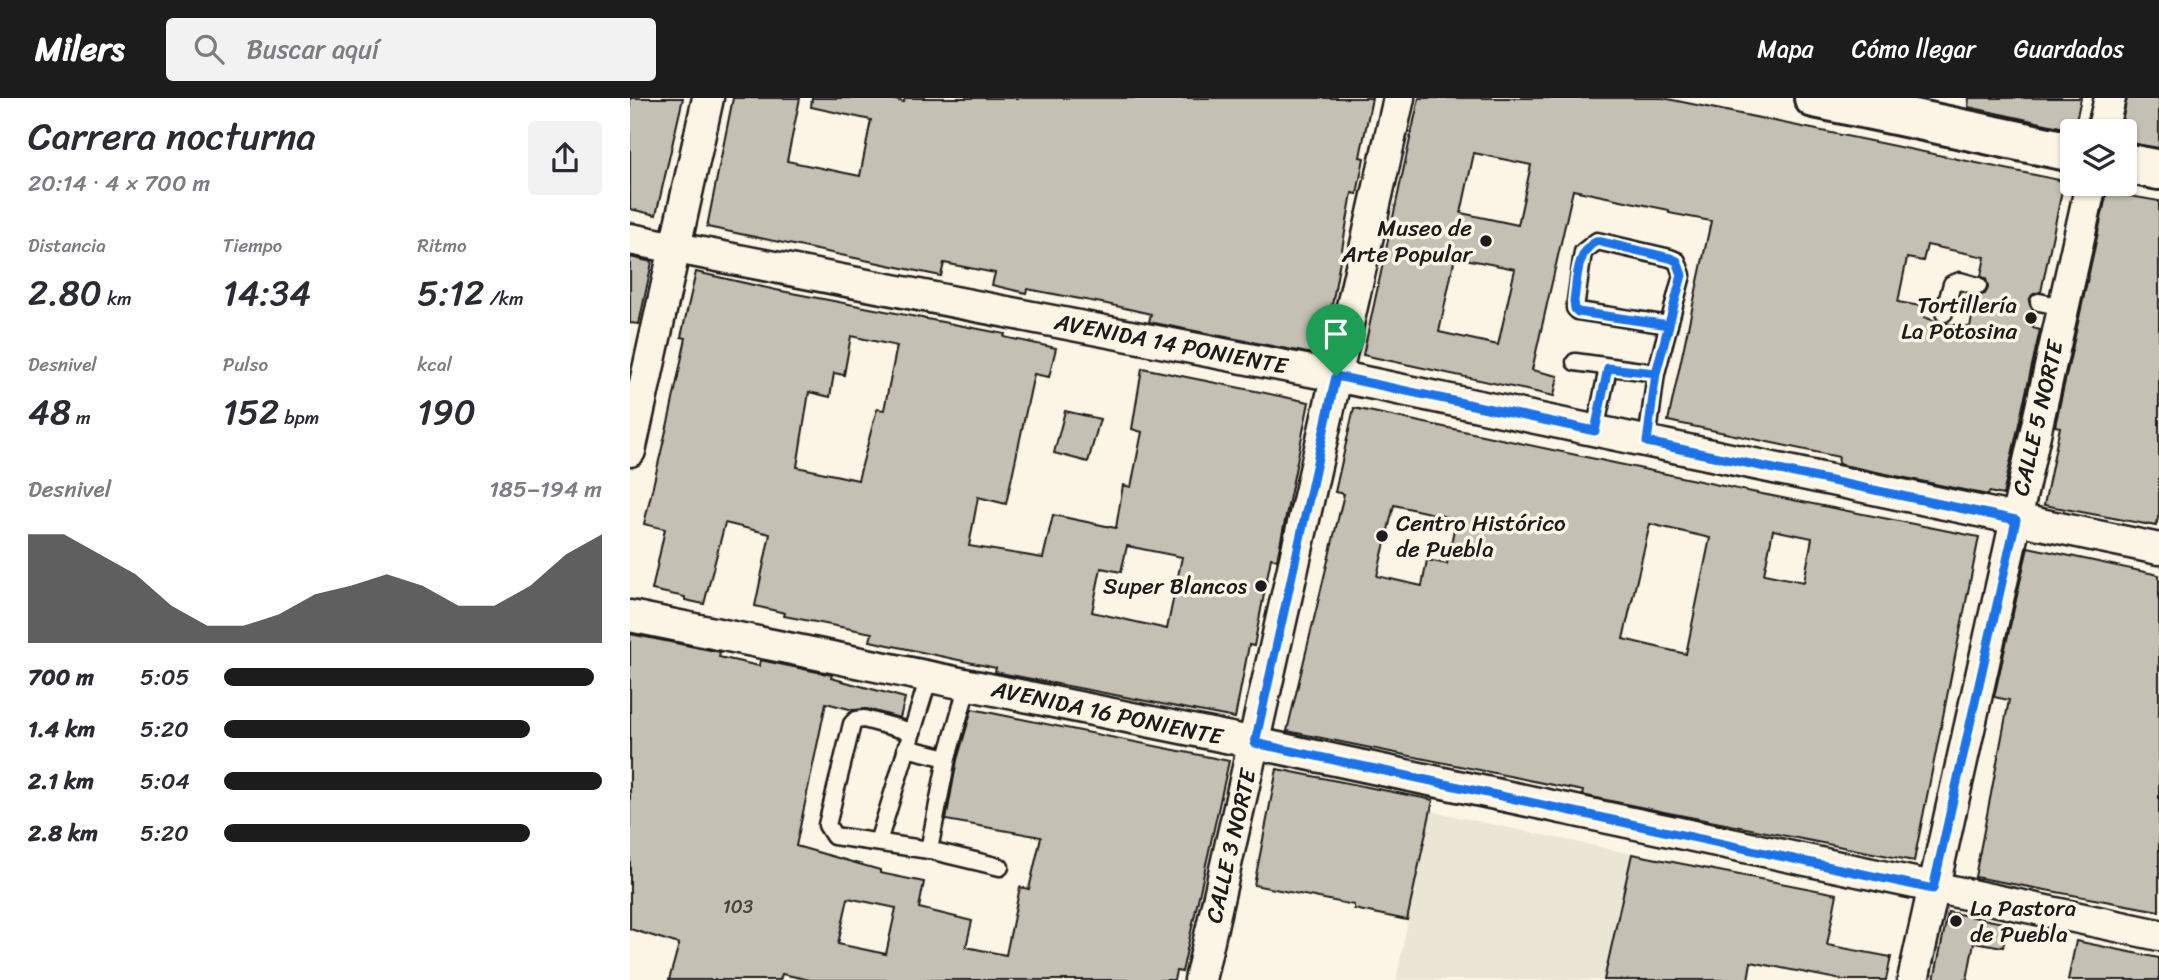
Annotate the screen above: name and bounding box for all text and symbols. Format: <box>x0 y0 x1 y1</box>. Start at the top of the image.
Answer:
search box <box>166 18 656 81</box>
text: Milers <box>35 20 124 78</box>
text: Buscar aquí <box>246 26 379 72</box>
text: Mapa <box>1757 28 1814 70</box>
text: Cómo llegar <box>1852 28 1976 70</box>
text: Guardados <box>2014 28 2124 70</box>
icon: search <box>190 30 228 68</box>
text: Carrera nocturna <box>28 103 316 170</box>
map controls <box>2060 119 2137 196</box>
button: layers <box>2060 119 2137 196</box>
button: share <box>528 121 602 195</box>
text: 20:14 · 4 × 700 m <box>28 163 210 204</box>
place label: Museo de Arte Popular <box>1341 208 1474 275</box>
text: Distancia <box>28 229 106 262</box>
text: Tiempo <box>223 229 282 262</box>
text: Ritmo <box>417 229 467 262</box>
marker: Museo de Arte Popular <box>1478 233 1494 249</box>
text: 2.80 <box>28 262 102 324</box>
text: 14:34 <box>223 262 311 324</box>
text: 5:12 <box>417 262 485 324</box>
text: km <box>102 282 132 315</box>
text: /km <box>485 282 524 315</box>
place label: Tortillería La Potosina <box>1901 285 2017 352</box>
street label: AVENIDA 14 PONIENTE <box>1050 301 1292 387</box>
pin <box>1306 304 1366 376</box>
marker: Tortillería La Potosina <box>2023 310 2039 326</box>
icon: arrive <box>1317 315 1355 353</box>
street label: CALLE 5 NORTE <box>2000 335 2076 500</box>
text: Desnivel <box>28 348 97 381</box>
text: Pulso <box>223 348 268 381</box>
text: kcal <box>417 348 452 381</box>
text: 48 <box>28 381 71 443</box>
text: 152 <box>223 381 279 443</box>
text: 190 <box>417 381 476 443</box>
text: m <box>71 401 91 434</box>
text: bpm <box>279 401 319 434</box>
text: Desnivel <box>28 469 111 510</box>
text: 185–194 m <box>489 469 602 510</box>
place label: Centro Histórico de Puebla <box>1396 503 1566 570</box>
marker: Centro Histórico de Puebla <box>1374 528 1390 544</box>
place label: Super Blancos <box>1103 566 1248 607</box>
marker: Super Blancos <box>1253 578 1269 594</box>
text: 700 m <box>28 657 94 698</box>
text: 5:05 <box>140 657 190 698</box>
street label: AVENIDA 16 PONIENTE <box>987 668 1227 758</box>
text: 1.4 km <box>28 709 95 750</box>
text: 5:20 <box>140 709 189 750</box>
text: 2.1 km <box>28 761 94 802</box>
text: 5:04 <box>140 761 190 802</box>
street label: CALLE 3 NORTE <box>1193 764 1269 927</box>
text: 2.8 km <box>28 813 98 854</box>
text: 5:20 <box>140 813 189 854</box>
place label: La Pastora de Puebla <box>1970 888 2076 955</box>
house number: 103 <box>723 890 754 923</box>
marker: La Pastora de Puebla <box>1948 913 1964 929</box>

